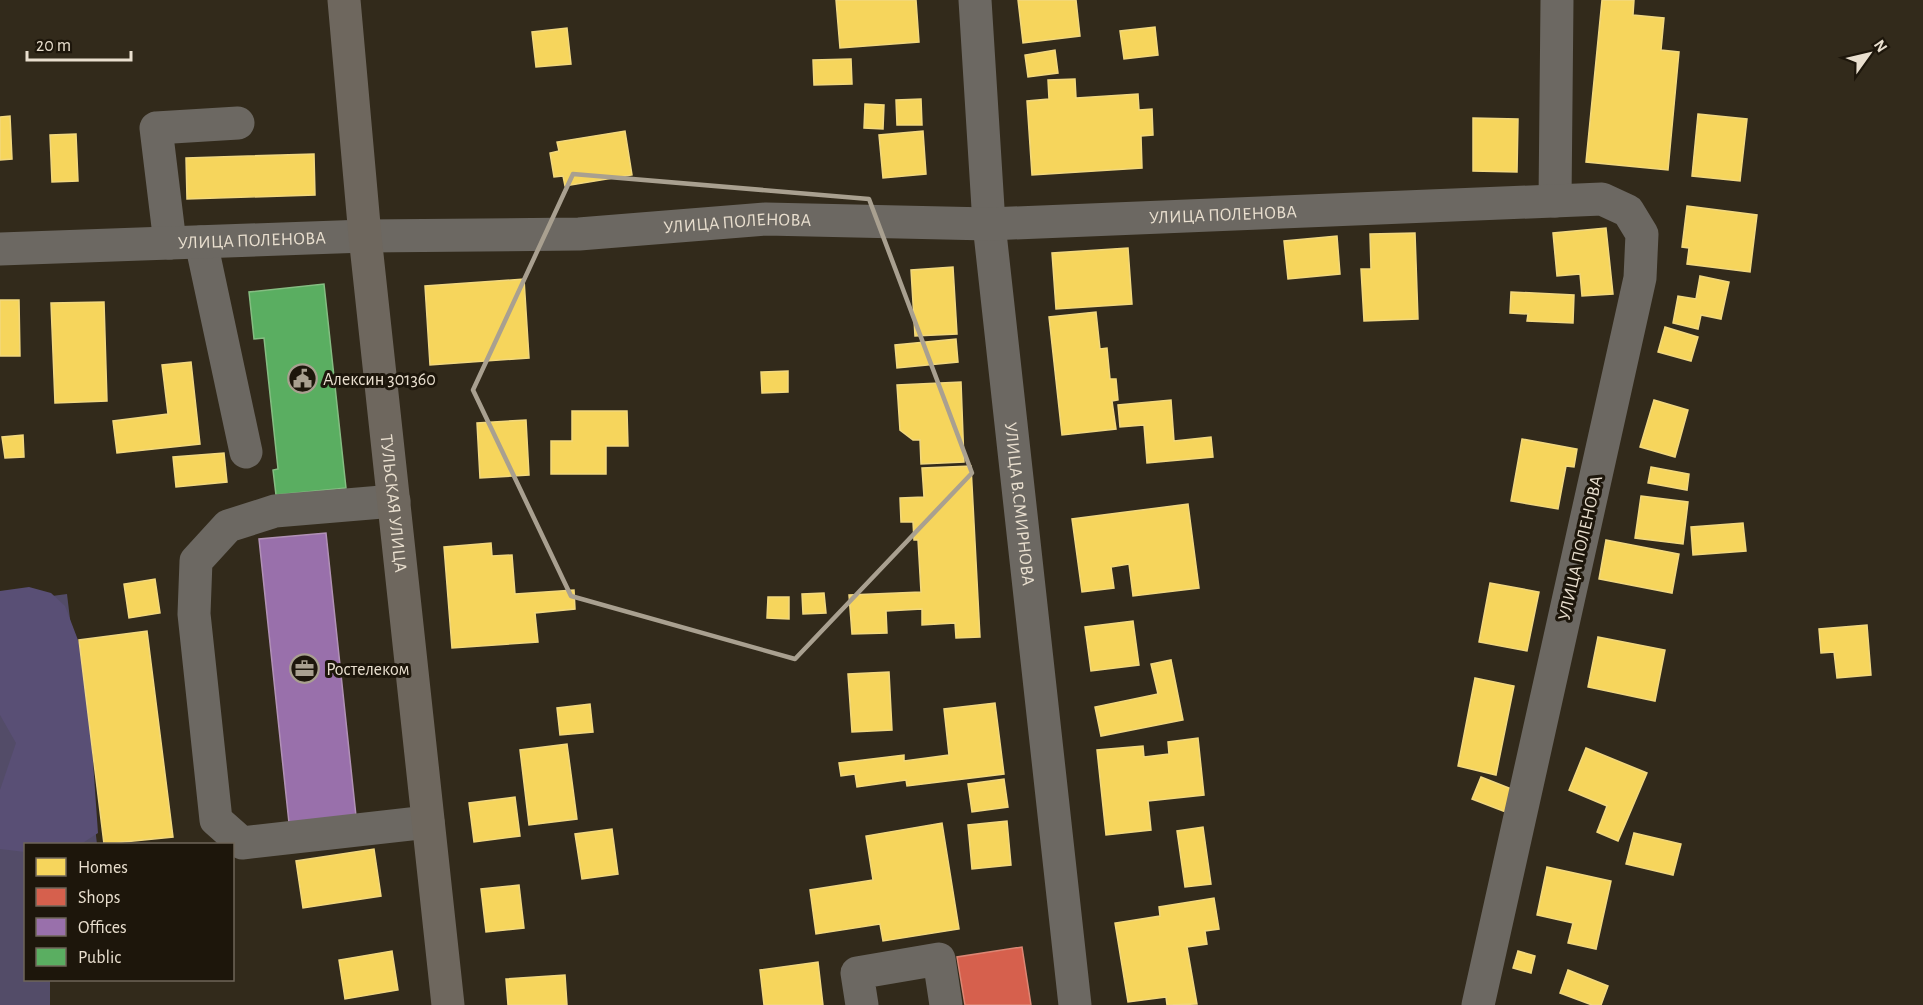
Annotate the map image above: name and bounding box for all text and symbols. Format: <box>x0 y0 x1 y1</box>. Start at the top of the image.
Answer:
scale bar <box>27 24 130 62</box>
north arrow <box>1839 24 1899 84</box>
text: 20 m <box>36 37 71 55</box>
text: N <box>1871 37 1890 55</box>
street label: УЛИЦА ПОЛЕНОВА <box>1149 203 1298 227</box>
street label: УЛИЦА ПОЛЕНОВА <box>663 211 812 237</box>
street label: УЛИЦА ПОЛЕНОВА <box>178 229 327 253</box>
public building icon: Алексин 301360 <box>286 363 318 395</box>
place label: Алексин 301360 <box>323 371 436 389</box>
street label: УЛИЦА В.СМИРНОВА <box>1001 421 1037 587</box>
street label: ТУЛЬСКАЯ УЛИЦА <box>377 434 409 574</box>
street label: УЛИЦА ПОЛЕНОВА <box>1556 474 1606 622</box>
office icon: Ростелеком <box>289 653 321 685</box>
place label: Ростелеком <box>326 661 410 679</box>
legend <box>24 843 234 981</box>
text: Homes <box>78 859 128 877</box>
text: Shops <box>78 889 120 907</box>
text: Offices <box>78 919 127 937</box>
text: Public <box>78 949 121 967</box>

